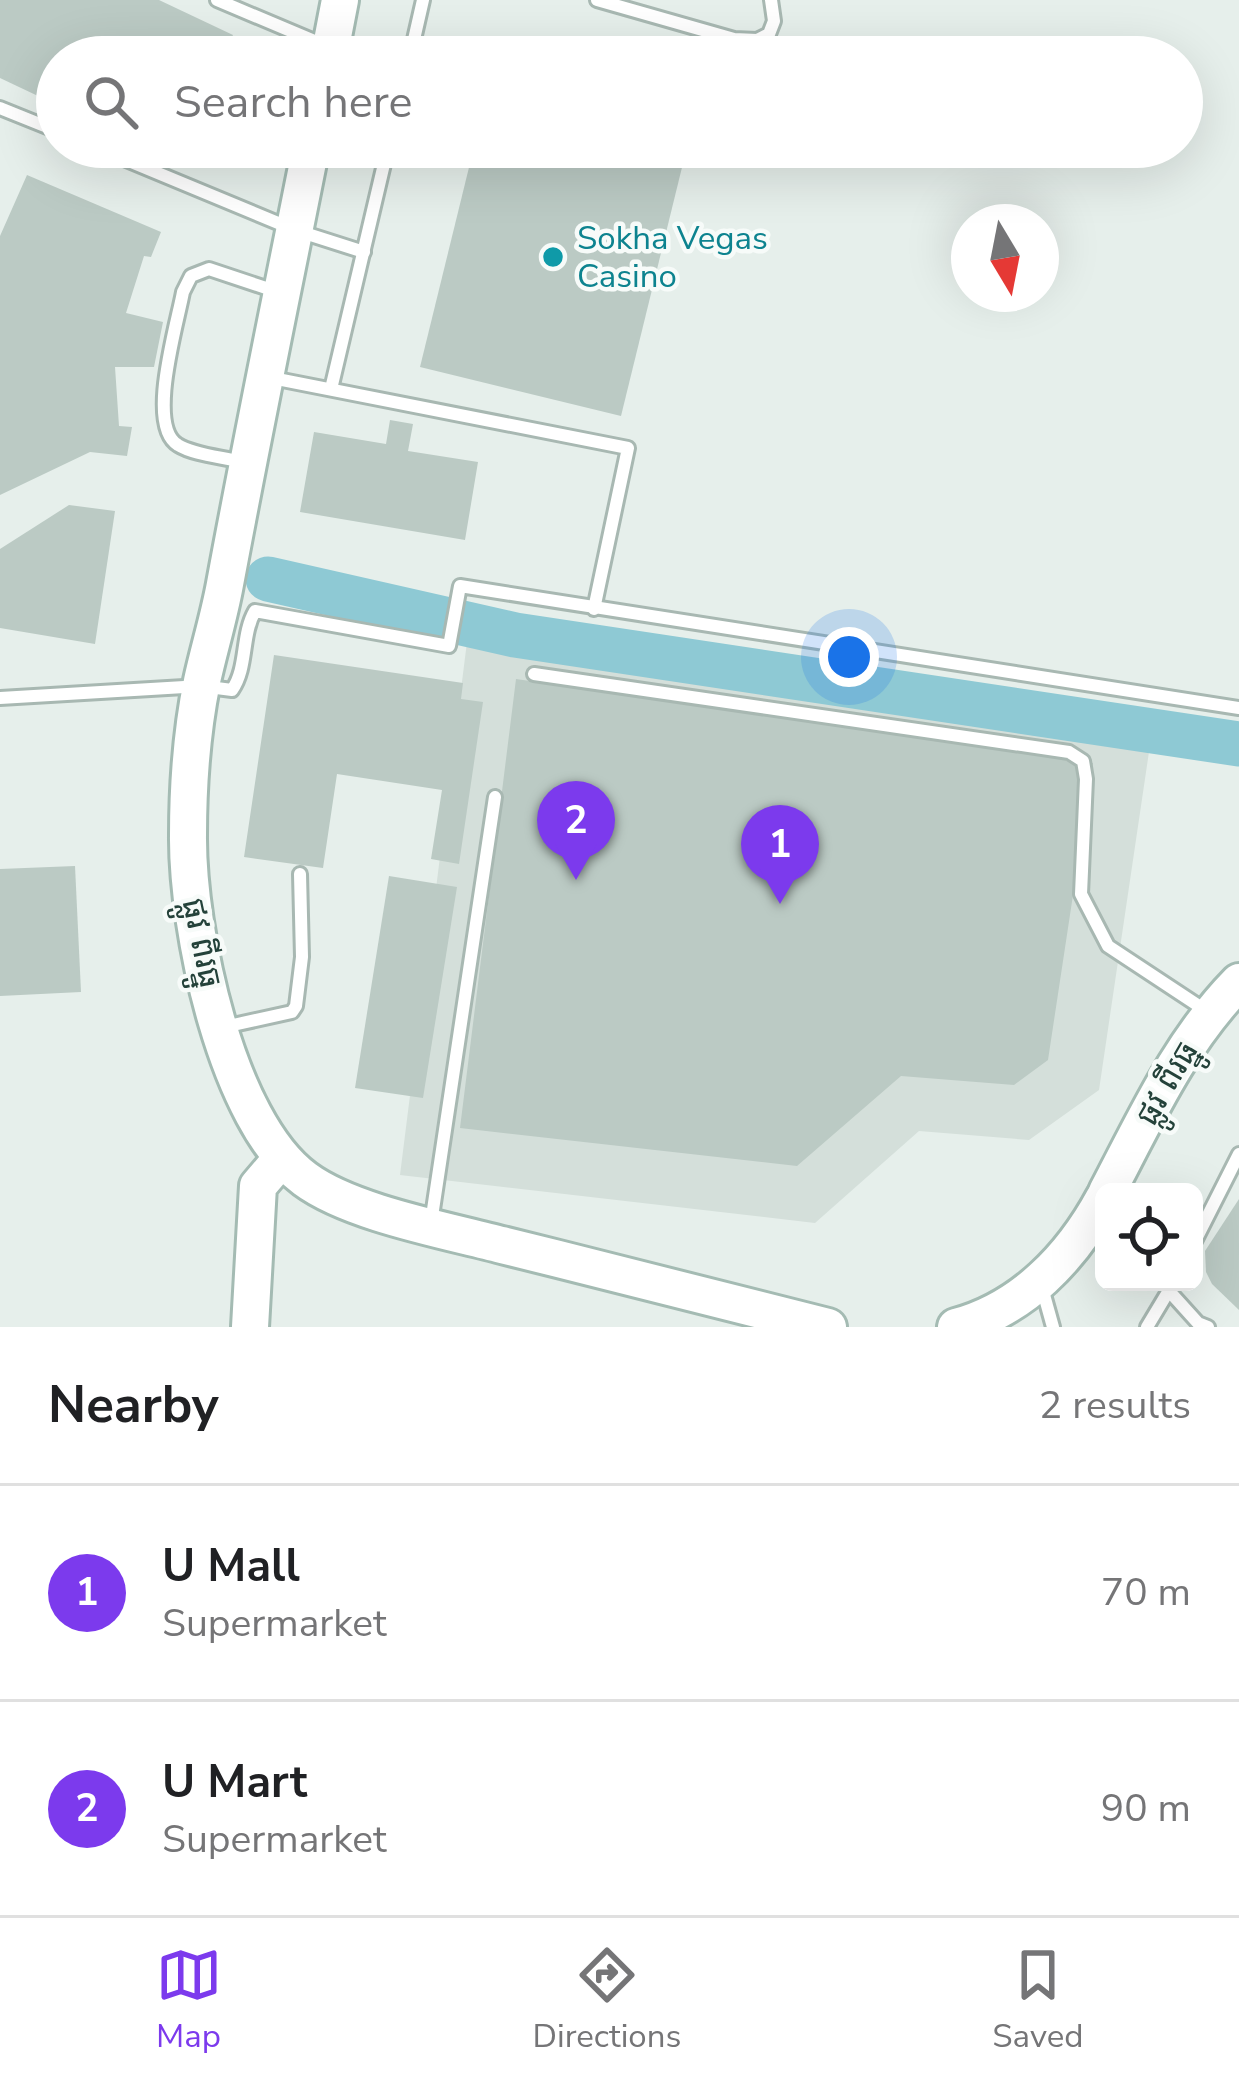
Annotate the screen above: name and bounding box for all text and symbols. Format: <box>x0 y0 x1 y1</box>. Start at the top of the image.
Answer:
search box <box>36 36 1203 168</box>
icon: search <box>78 69 144 135</box>
text: Search here <box>174 72 413 133</box>
north arrow <box>951 204 1059 312</box>
place label: Sokha Vegas Casino <box>577 216 768 299</box>
marker: Sokha Vegas Casino <box>540 244 566 270</box>
your location <box>819 627 879 687</box>
pin: 2 <box>537 781 615 880</box>
pin: 1 <box>741 805 819 904</box>
street label: ផ្លូវ ពីរធ្នូ <box>165 894 234 994</box>
street label: ផ្លូវ ពីរធ្នូ <box>1125 1032 1214 1137</box>
map controls <box>1095 1183 1203 1291</box>
button: locate <box>1095 1183 1203 1291</box>
text: Nearby <box>48 1370 219 1440</box>
text: 2 results <box>1039 1379 1191 1432</box>
text: U Mall <box>162 1536 300 1597</box>
text: 1 <box>75 1566 99 1619</box>
text: 70 m <box>1101 1566 1191 1619</box>
text: Supermarket <box>162 1597 387 1650</box>
text: U Mart <box>162 1752 307 1813</box>
text: 2 <box>75 1782 99 1835</box>
text: 90 m <box>1101 1782 1191 1835</box>
text: Supermarket <box>162 1813 387 1866</box>
tab: Map <box>156 1942 222 2059</box>
tab: Directions <box>533 1942 681 2059</box>
tab: Saved <box>992 1942 1083 2059</box>

